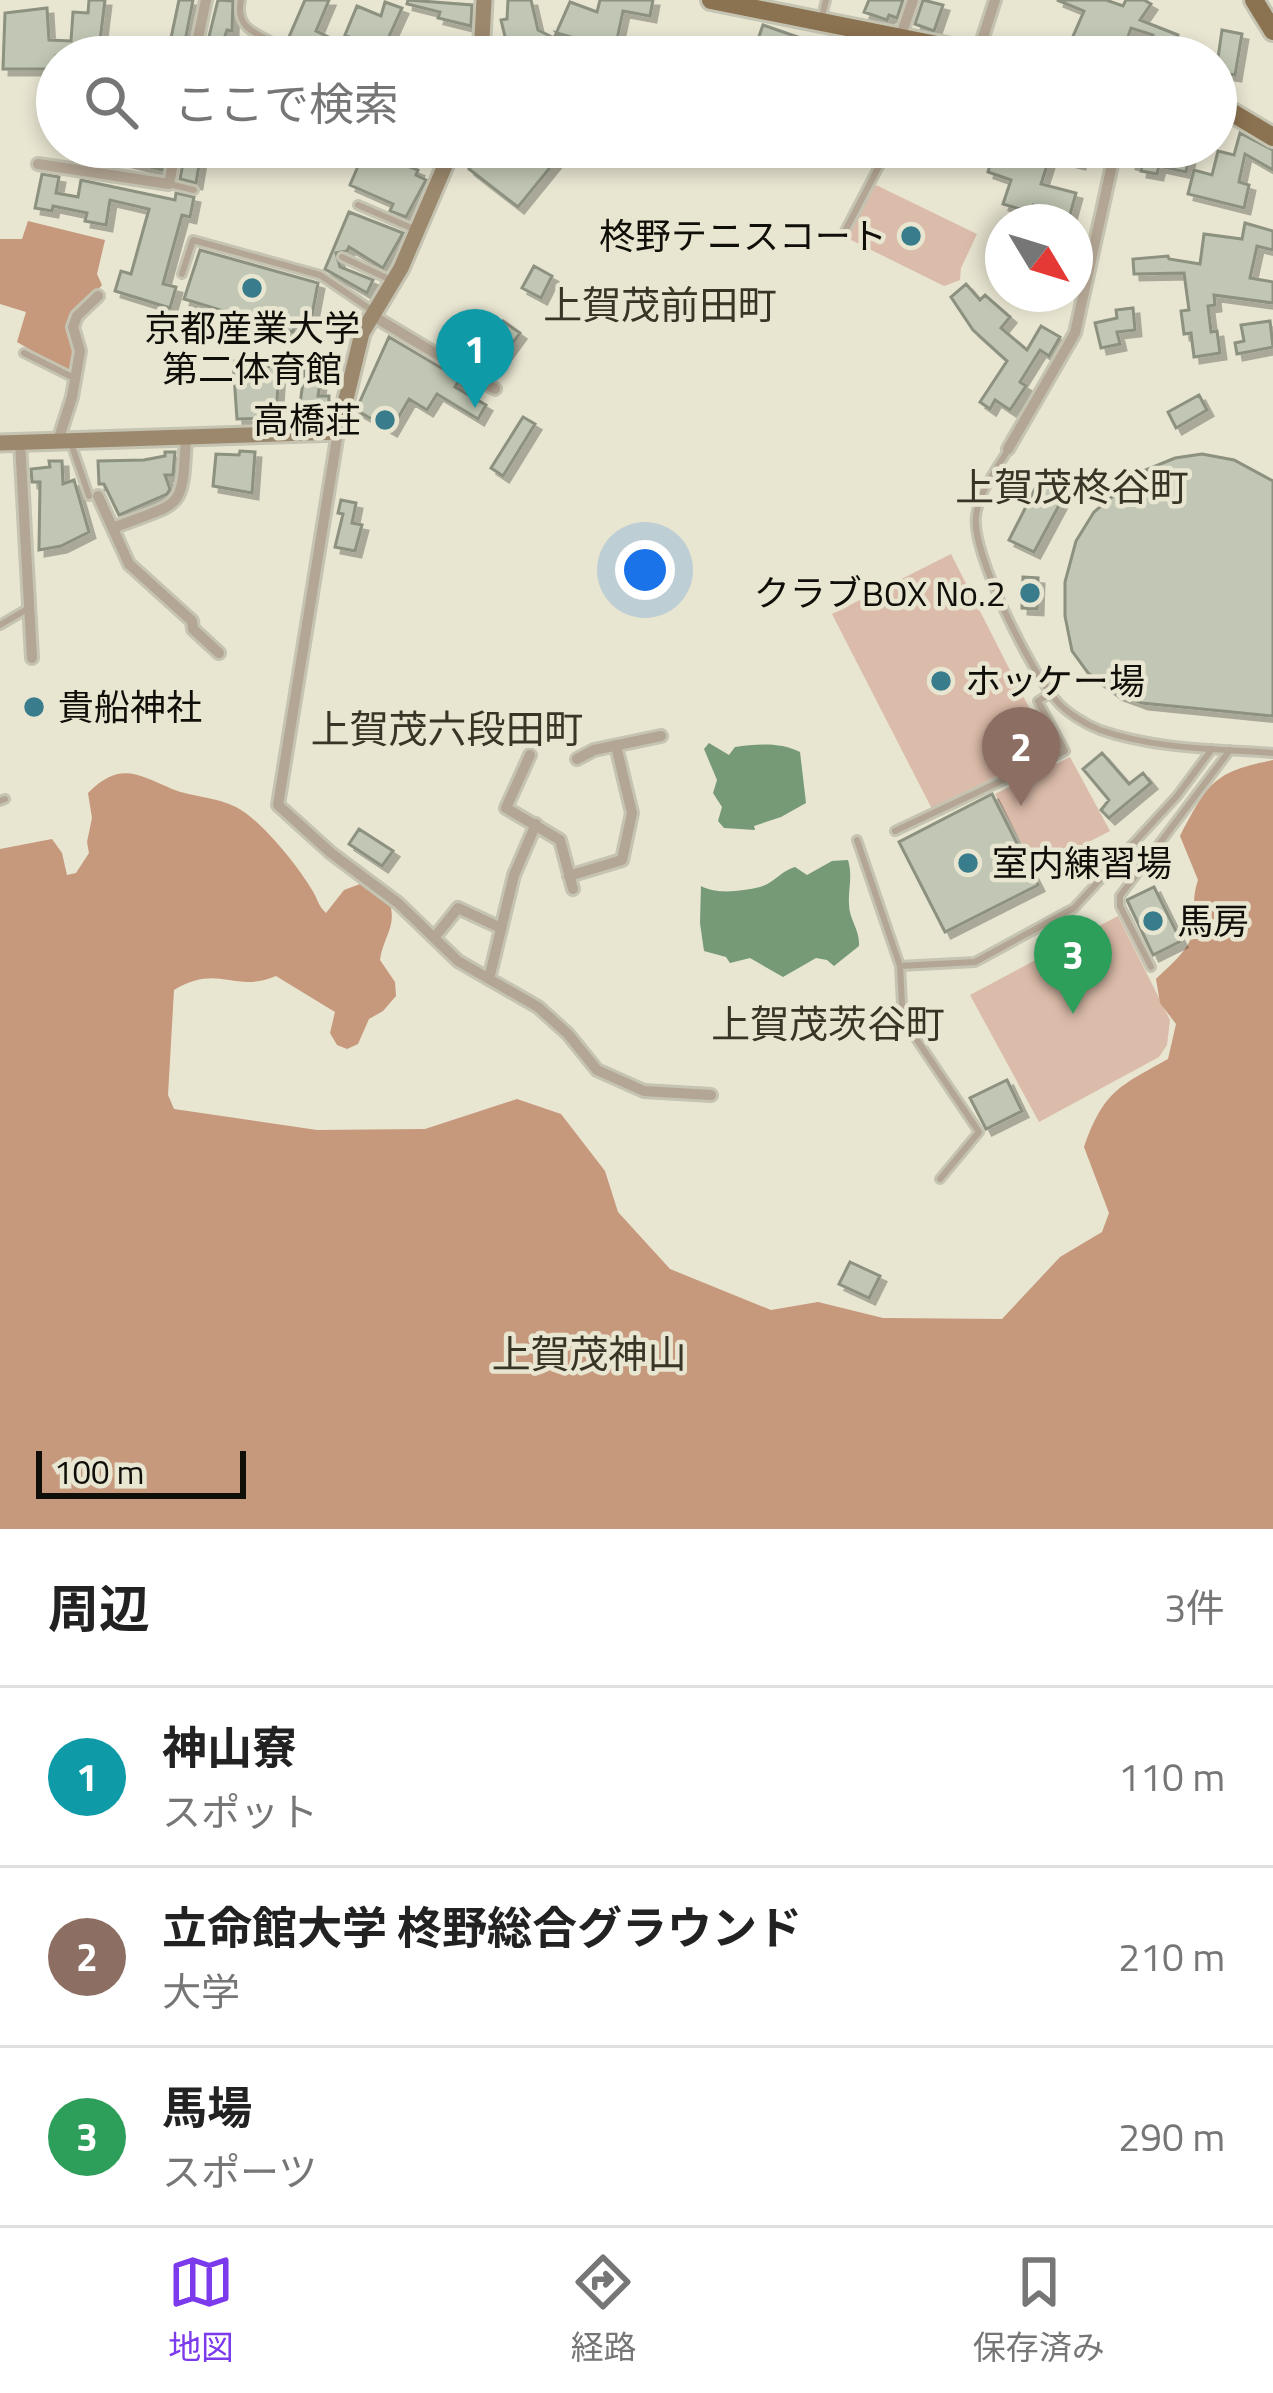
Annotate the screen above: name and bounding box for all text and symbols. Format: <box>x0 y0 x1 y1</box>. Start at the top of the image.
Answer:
search box <box>36 36 1237 168</box>
icon: search <box>78 69 144 135</box>
text: ここで検索 <box>174 69 399 137</box>
north arrow <box>985 204 1093 312</box>
place label: 柊野テニスコート <box>599 208 887 263</box>
marker: 柊野テニスコート <box>898 223 924 249</box>
marker: 京都産業大学 第二体育館 <box>239 275 265 301</box>
district label: 上賀茂前田町 <box>543 275 777 334</box>
place label: 京都産業大学 第二体育館 <box>144 300 360 396</box>
pin: 1 <box>436 309 514 408</box>
place label: 高橋荘 <box>253 392 361 447</box>
marker: 高橋荘 <box>372 407 398 433</box>
district label: 上賀茂柊谷町 <box>955 457 1189 516</box>
your location <box>615 540 675 600</box>
place label: クラブBOX No.2 <box>754 565 1006 620</box>
marker: クラブBOX No.2 <box>1017 580 1043 606</box>
place label: ホッケー場 <box>965 653 1145 708</box>
marker: ホッケー場 <box>928 668 954 694</box>
place label: 貴船神社 <box>58 679 202 734</box>
marker: 貴船神社 <box>21 694 47 720</box>
district label: 上賀茂六段田町 <box>310 699 584 758</box>
pin: 2 <box>982 707 1060 806</box>
place label: 室内練習場 <box>992 835 1172 890</box>
marker: 室内練習場 <box>955 850 981 876</box>
place label: 馬房 <box>1177 893 1249 948</box>
marker: 馬房 <box>1140 908 1166 934</box>
pin: 3 <box>1034 915 1112 1014</box>
district label: 上賀茂茨谷町 <box>711 994 945 1053</box>
district label: 上賀茂神山 <box>491 1324 687 1383</box>
scale bar <box>36 1445 246 1498</box>
text: 100 m <box>54 1447 144 1497</box>
text: 周辺 <box>48 1569 150 1647</box>
text: 3件 <box>1164 1578 1225 1637</box>
text: 神山寮 <box>162 1713 297 1781</box>
text: 1 <box>76 1747 98 1806</box>
text: 110 m <box>1118 1747 1225 1806</box>
text: スポット <box>162 1782 318 1841</box>
text: 立命館大学 柊野総合グラウンド <box>162 1893 802 1961</box>
text: 2 <box>76 1927 98 1986</box>
text: 210 m <box>1118 1927 1225 1986</box>
text: 大学 <box>162 1962 240 2021</box>
text: 馬場 <box>162 2073 252 2141</box>
text: 3 <box>76 2107 98 2166</box>
text: 290 m <box>1118 2107 1225 2166</box>
text: スポーツ <box>162 2142 317 2201</box>
tab: 地図 <box>168 2249 234 2372</box>
tab: 経路 <box>570 2249 636 2372</box>
tab: 保存済み <box>973 2249 1105 2372</box>

